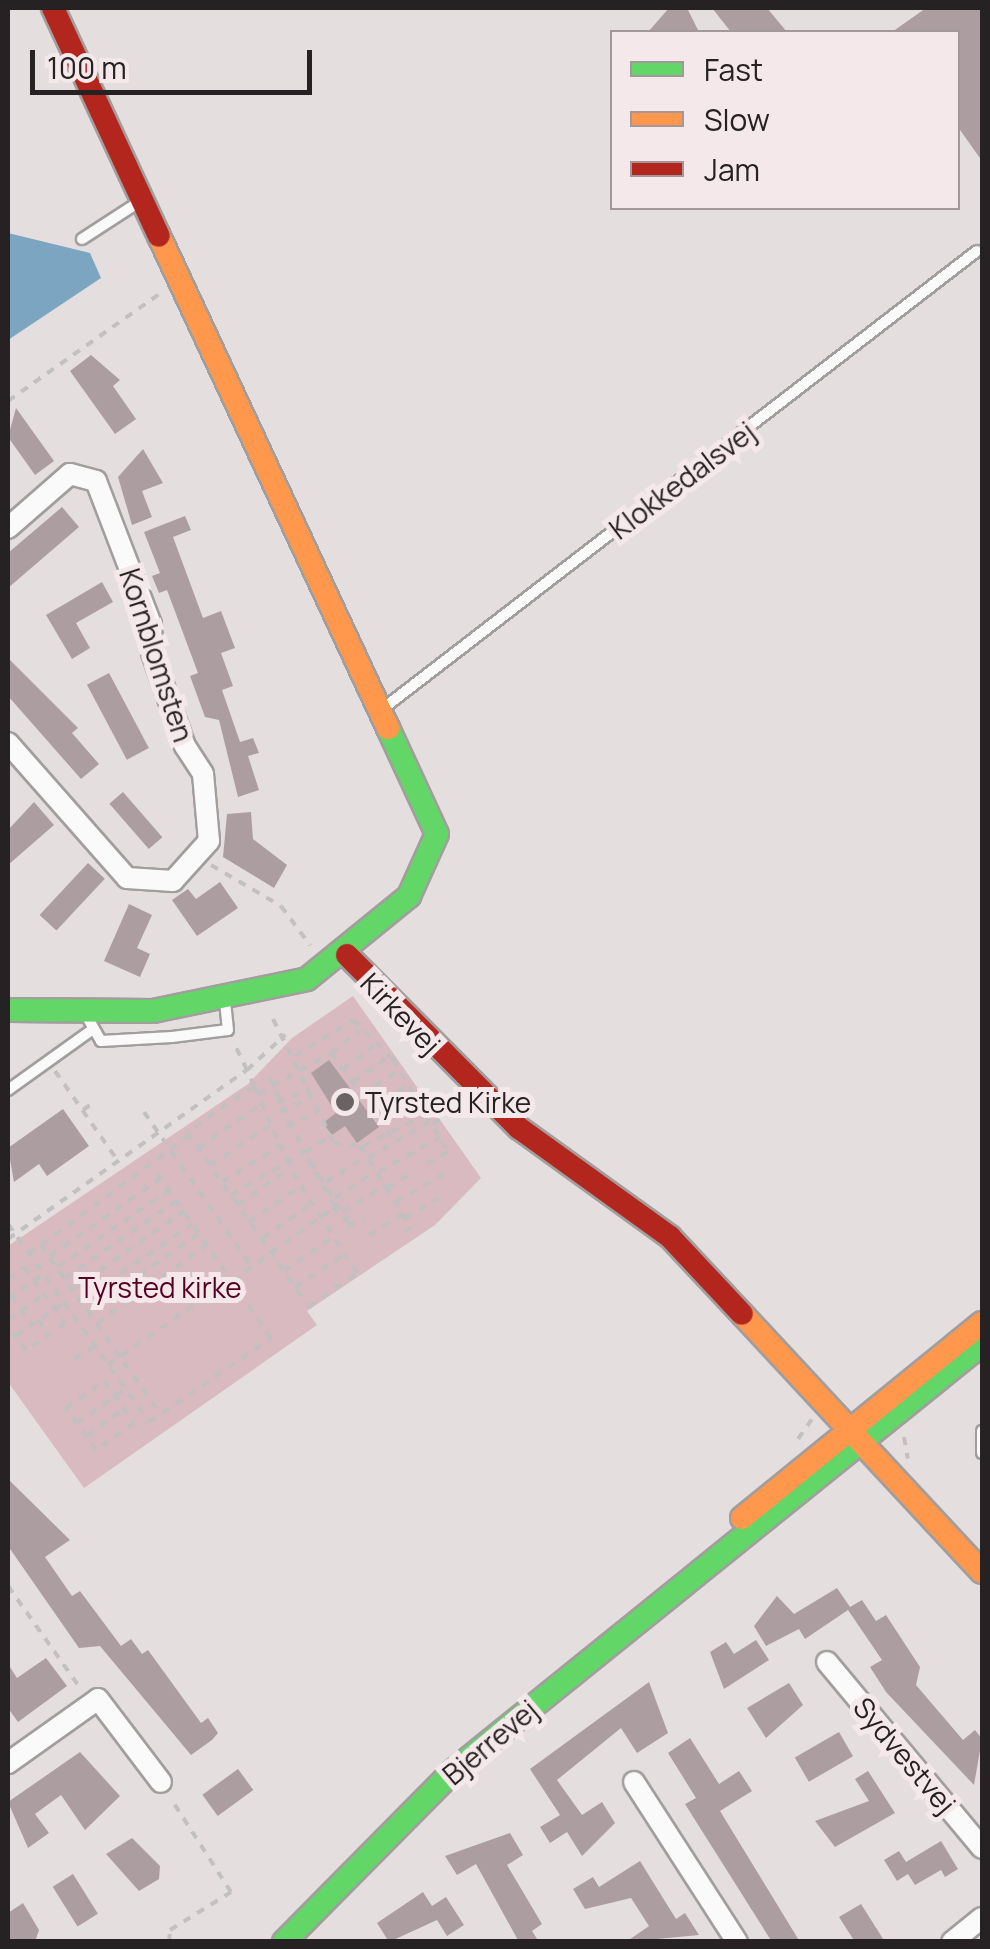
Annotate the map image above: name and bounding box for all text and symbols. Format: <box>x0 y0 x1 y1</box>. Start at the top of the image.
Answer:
scale bar <box>35 30 318 92</box>
legend <box>610 30 960 210</box>
text: 100 m <box>47 47 127 88</box>
text: Fast <box>704 49 763 90</box>
text: Slow <box>704 99 770 140</box>
text: Jam <box>704 149 760 190</box>
street label: Klokkedalsvej <box>603 414 761 546</box>
street label: Kornblomsten <box>113 564 201 746</box>
street label: Kirkevej <box>354 965 448 1061</box>
place label: Tyrsted Kirke <box>365 1085 531 1119</box>
marker: Tyrsted Kirke <box>334 1091 356 1113</box>
park label: Tyrsted kirke <box>78 1270 242 1304</box>
street label: Sydvestvej <box>847 1690 963 1820</box>
street label: Bjerrevej <box>436 1693 544 1791</box>

